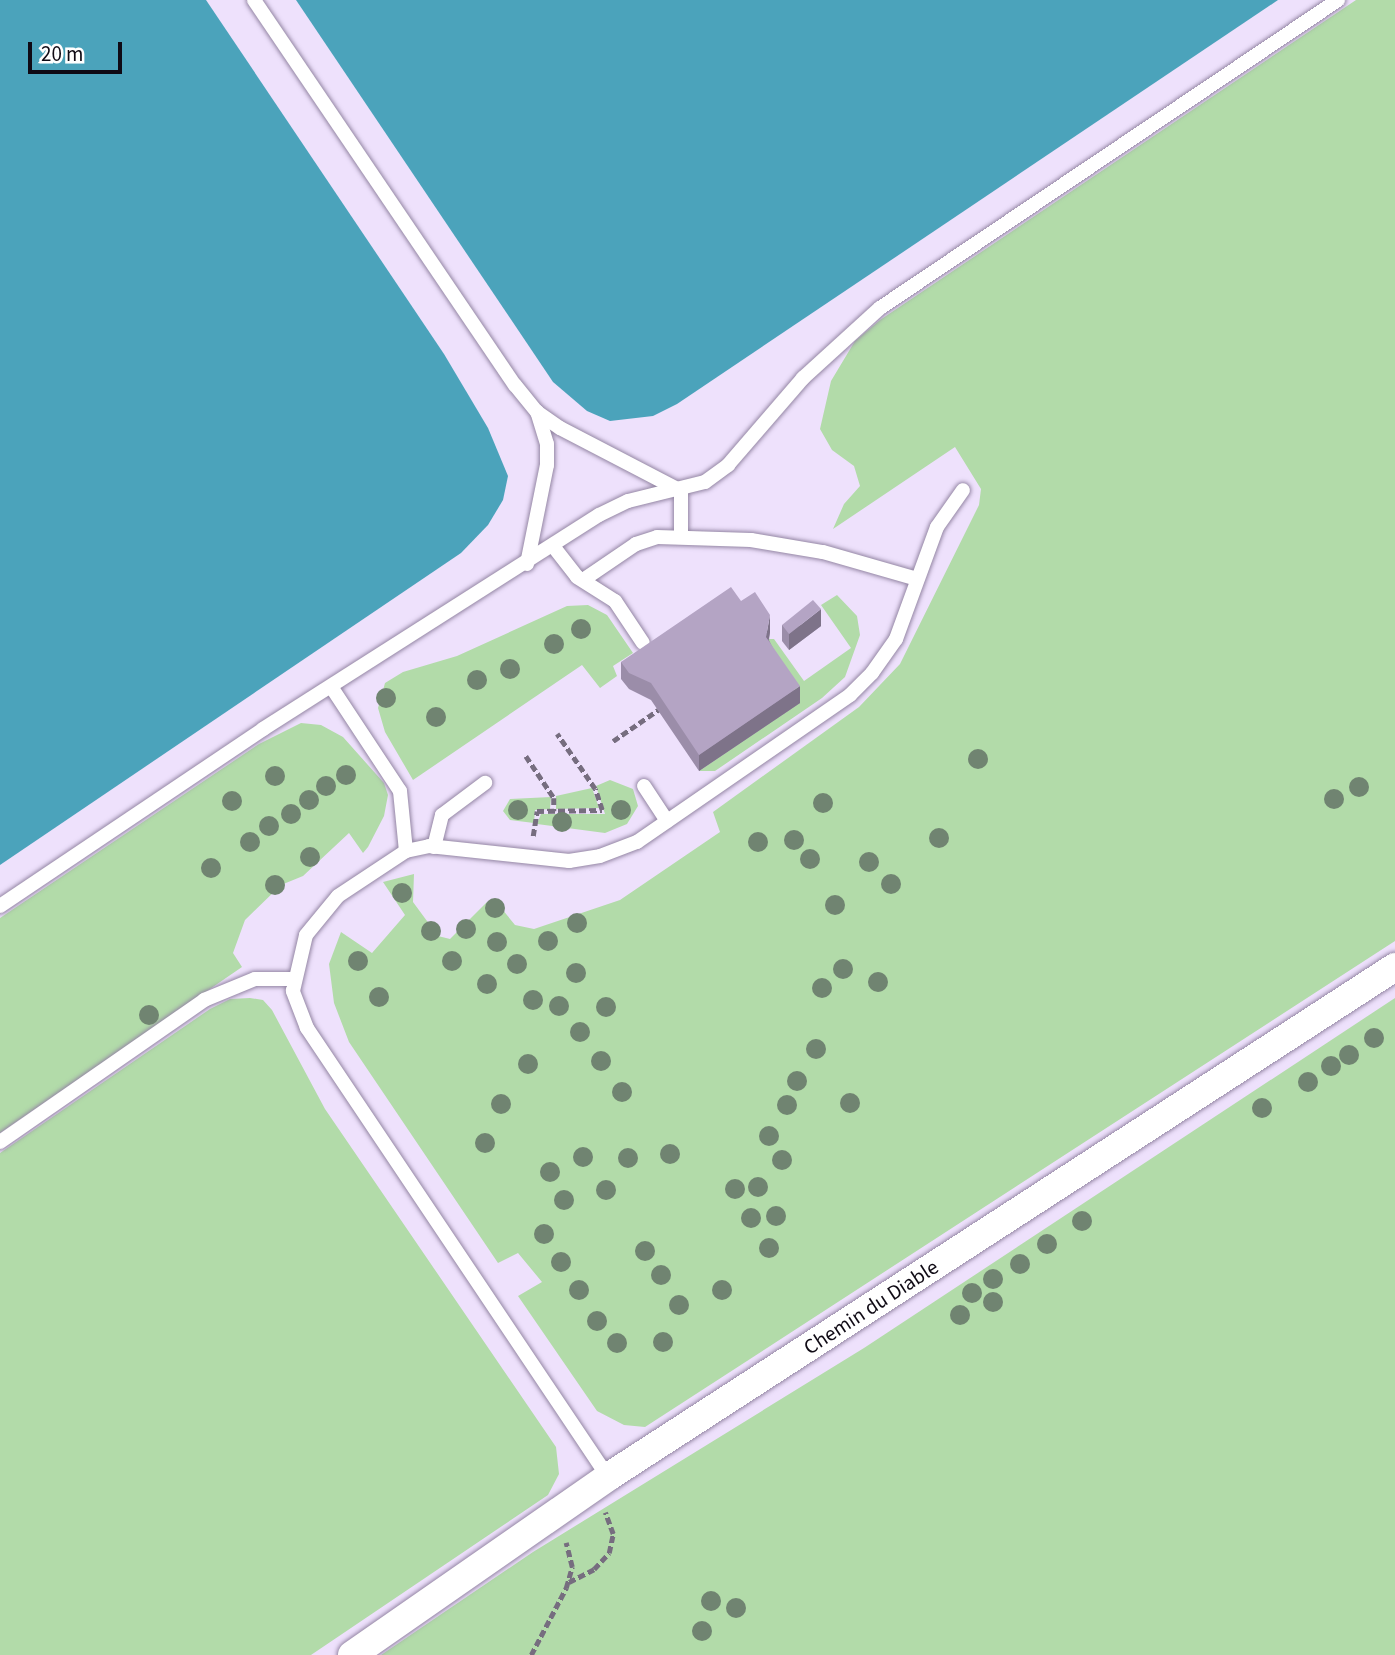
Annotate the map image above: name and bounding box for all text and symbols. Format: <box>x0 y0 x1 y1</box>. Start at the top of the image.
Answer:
scale bar <box>32 28 126 72</box>
text: 20 m <box>41 39 83 69</box>
street label: Chemin du Diable <box>799 1254 943 1360</box>

